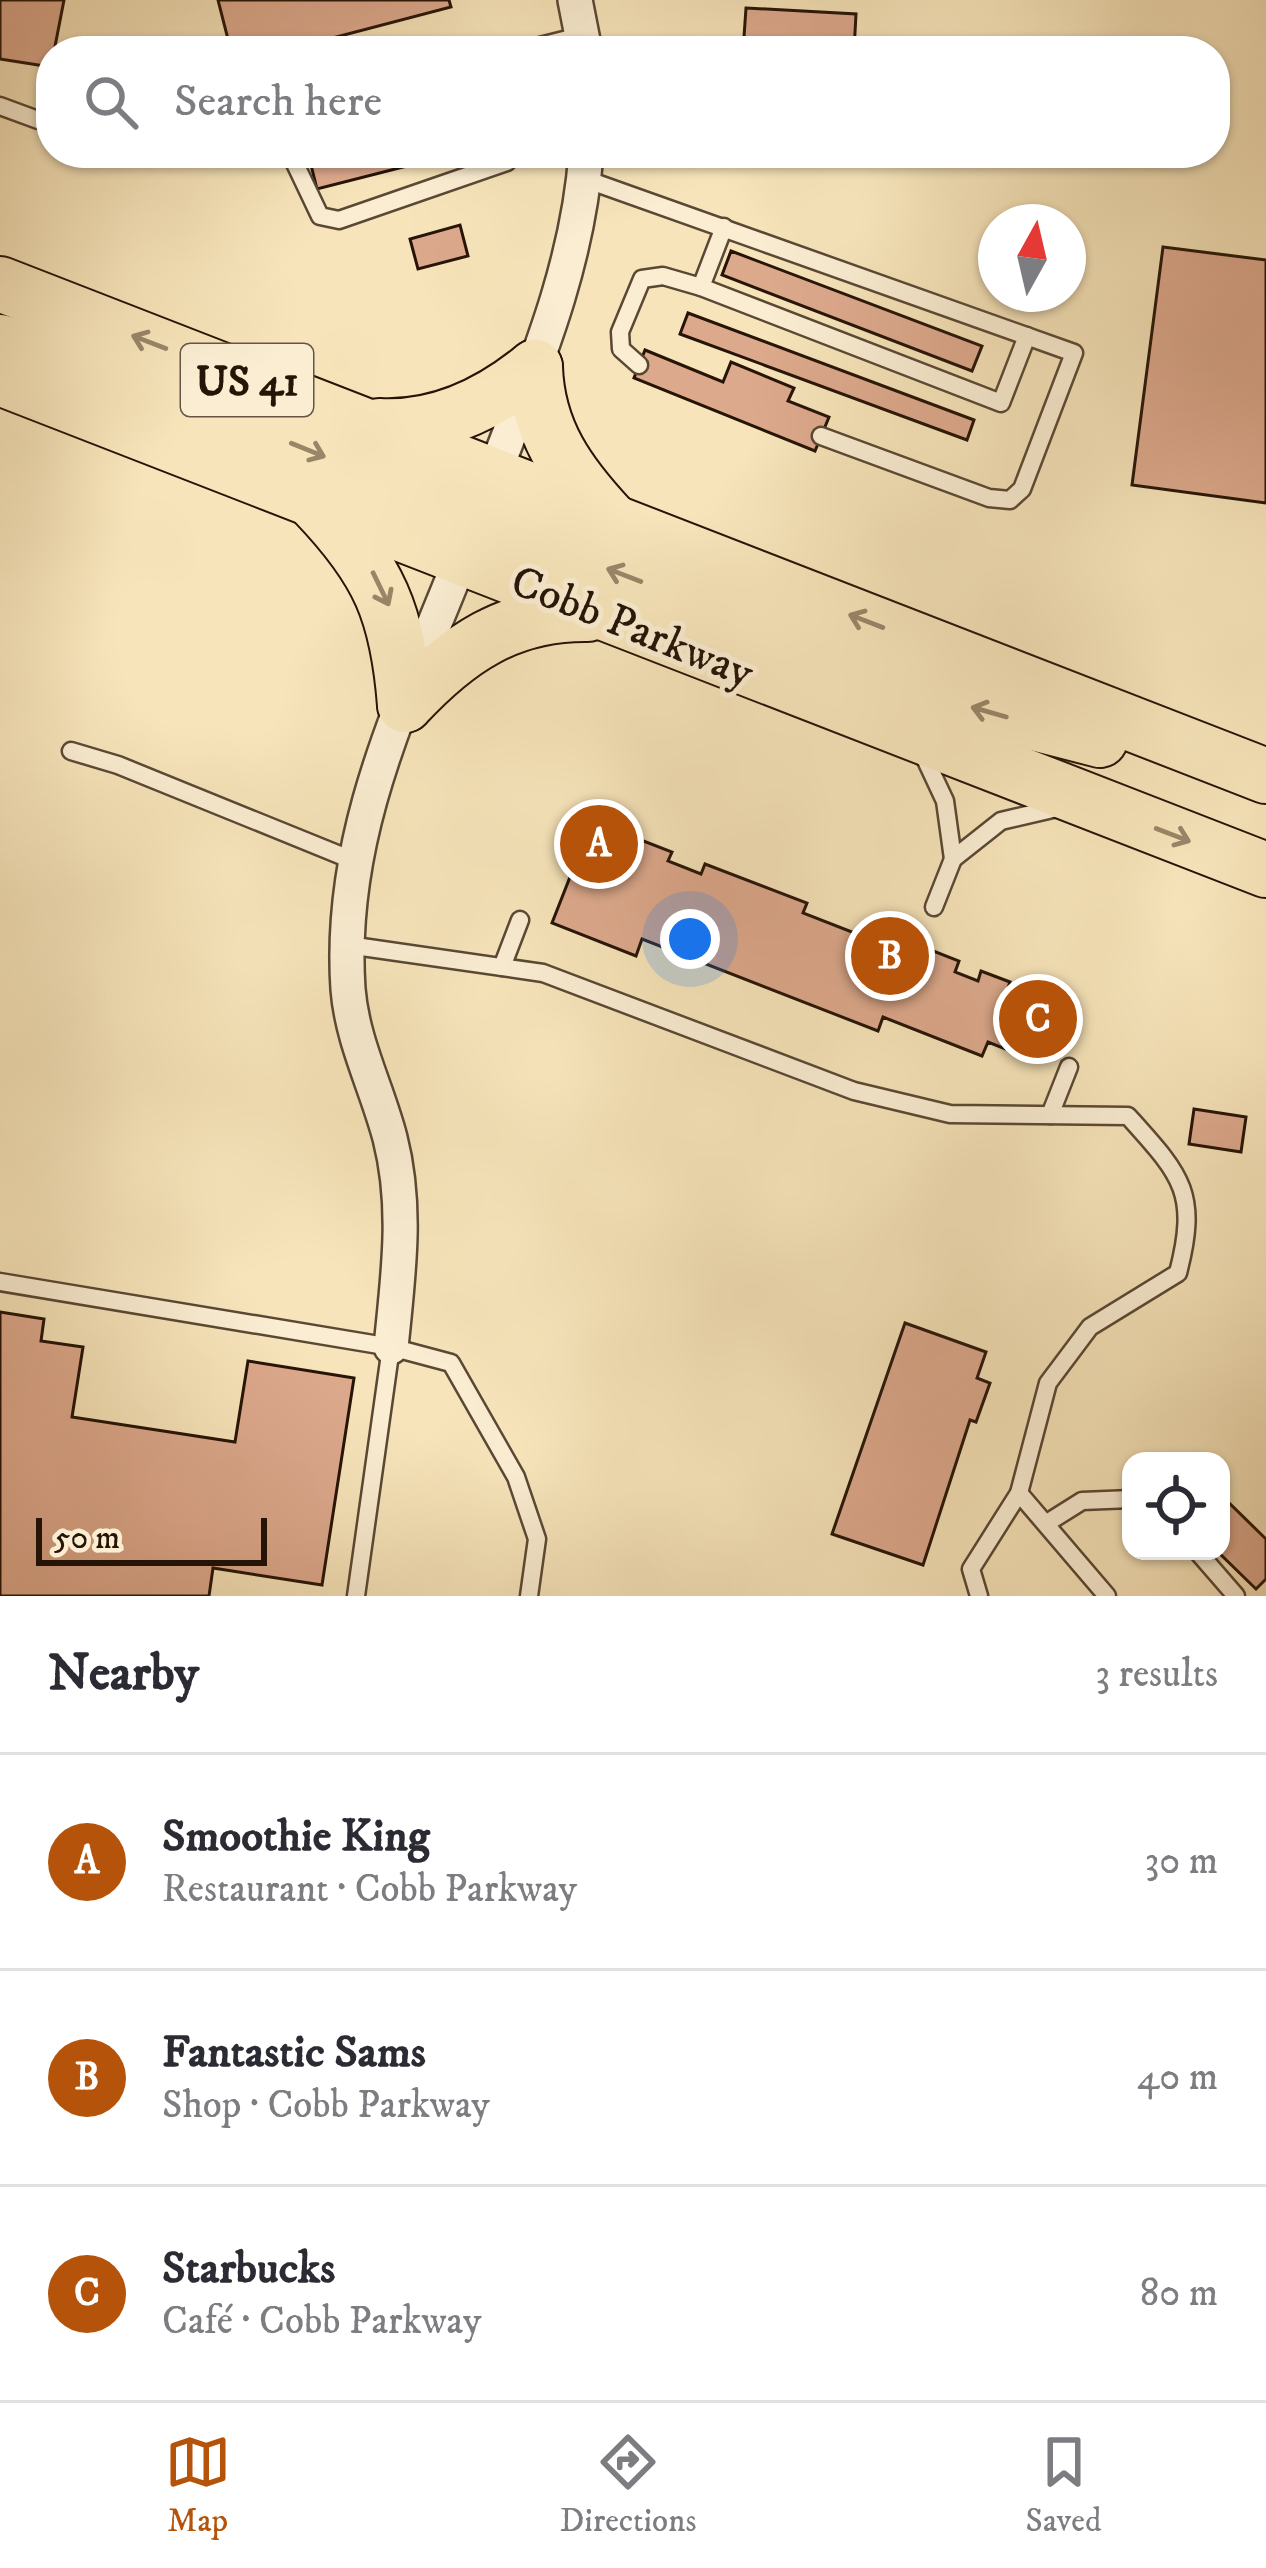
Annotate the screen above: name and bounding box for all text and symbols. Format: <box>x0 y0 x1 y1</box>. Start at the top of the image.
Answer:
search box <box>36 36 1230 168</box>
icon: search <box>78 69 144 135</box>
text: Search here <box>174 74 382 130</box>
north arrow <box>978 204 1086 312</box>
one-way arrow <box>131 329 168 351</box>
road number: US 41 <box>181 344 313 416</box>
one-way arrow <box>289 440 326 462</box>
street label: Cobb Parkway <box>502 554 762 702</box>
one-way arrow <box>607 562 644 584</box>
one-way arrow <box>371 571 393 607</box>
one-way arrow <box>848 608 885 630</box>
one-way arrow <box>971 700 1009 722</box>
pin: A <box>560 799 638 889</box>
one-way arrow <box>1153 825 1190 847</box>
your location <box>660 909 720 969</box>
pin: B <box>851 911 929 1001</box>
pin: C <box>999 974 1077 1064</box>
map controls <box>1122 1452 1230 1560</box>
button: locate <box>1122 1452 1230 1560</box>
scale bar <box>36 1512 267 1565</box>
text: 50 m <box>54 1518 120 1559</box>
text: Nearby <box>48 1642 199 1706</box>
text: 3 results <box>1095 1650 1218 1699</box>
text: Smoothie King <box>162 1809 430 1865</box>
text: A <box>75 1837 99 1886</box>
text: 30 m <box>1145 1837 1218 1886</box>
text: Restaurant · Cobb Parkway <box>162 1865 577 1914</box>
text: Fantastic Sams <box>162 2025 426 2081</box>
text: B <box>75 2053 99 2102</box>
text: 40 m <box>1137 2053 1218 2102</box>
text: Shop · Cobb Parkway <box>162 2081 490 2130</box>
text: Starbucks <box>162 2241 335 2297</box>
text: C <box>74 2269 100 2318</box>
text: 80 m <box>1140 2269 1218 2318</box>
text: Café · Cobb Parkway <box>162 2297 481 2346</box>
tab: Map <box>165 2429 231 2542</box>
tab: Directions <box>560 2429 696 2542</box>
tab: Saved <box>1026 2429 1101 2542</box>

